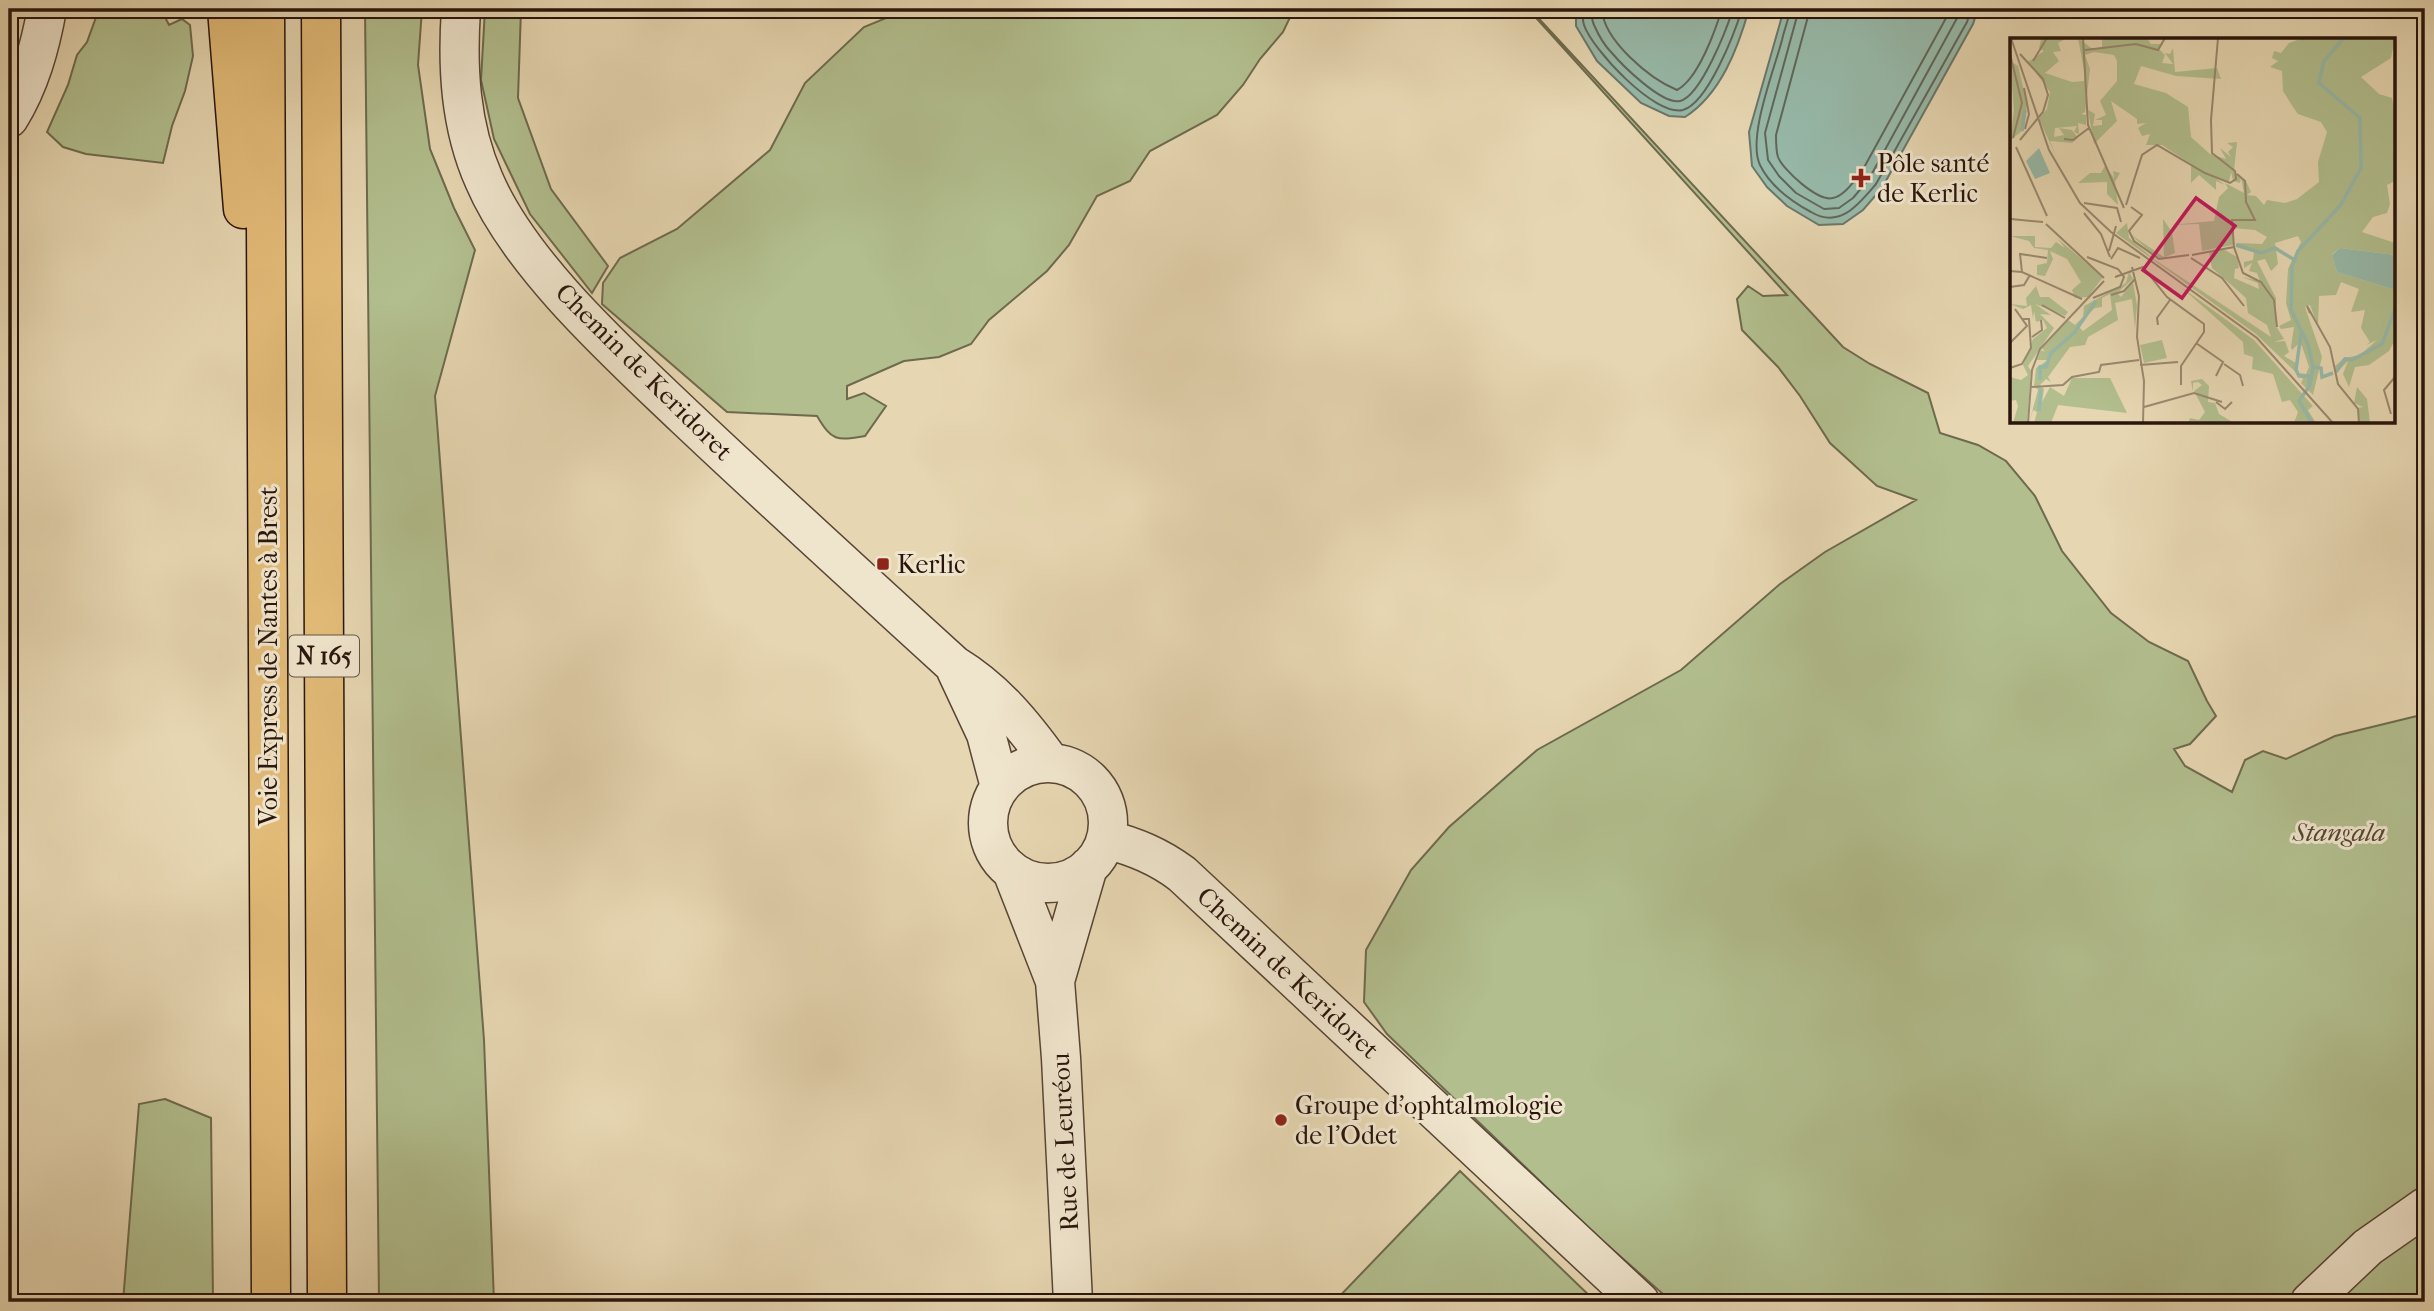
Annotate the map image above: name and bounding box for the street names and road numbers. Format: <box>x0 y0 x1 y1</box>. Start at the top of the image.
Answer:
street label: Chemin de Keridoret <box>549 277 739 467</box>
street label: Voie Express de Nantes à Brest <box>253 486 284 827</box>
road number: N 165 <box>289 636 359 676</box>
street label: Chemin de Keridoret <box>1191 881 1386 1066</box>
street label: Rue de Leuréou <box>1045 1052 1085 1232</box>

